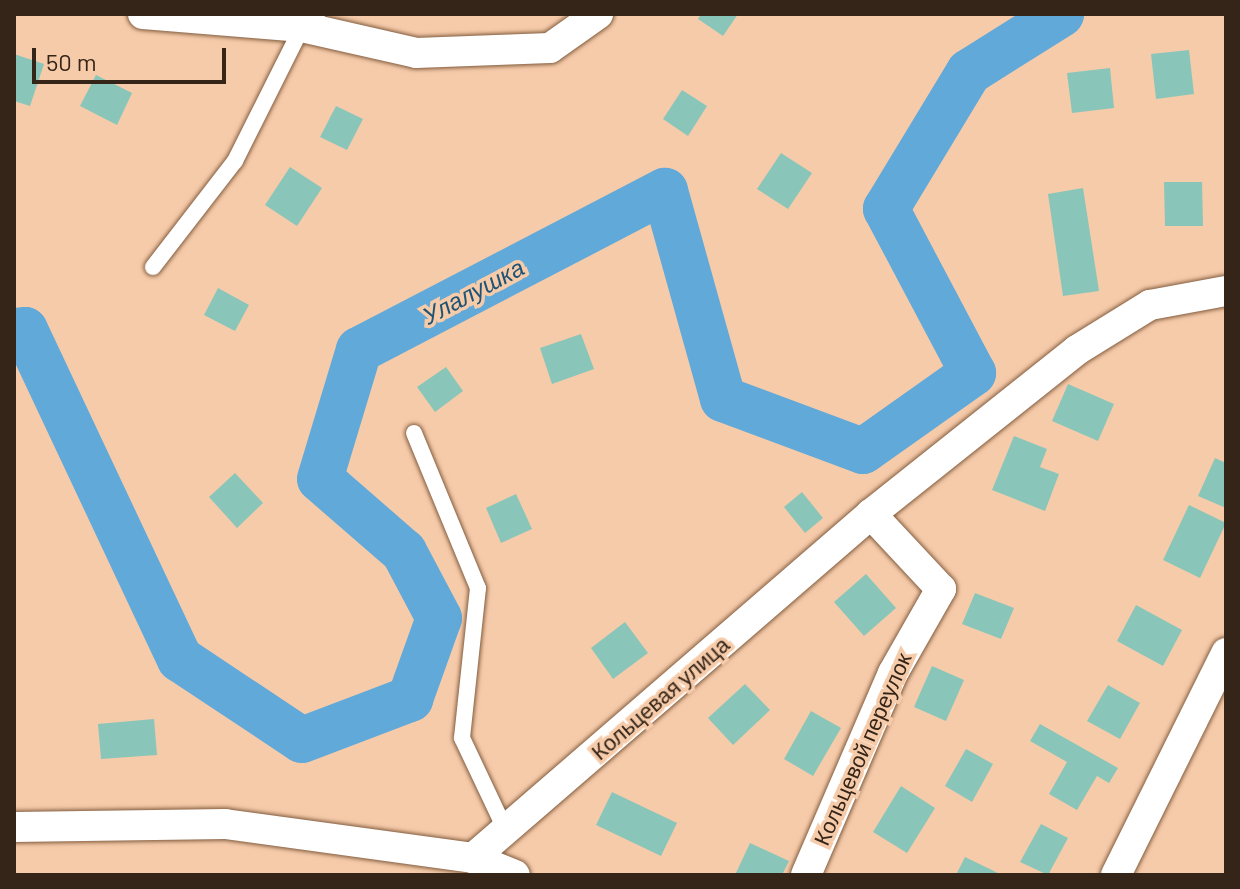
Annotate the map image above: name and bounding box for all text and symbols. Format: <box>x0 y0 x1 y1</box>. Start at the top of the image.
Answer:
scale bar <box>36 32 230 82</box>
text: 50 m <box>46 47 97 76</box>
water label: Улалушка <box>417 252 529 330</box>
street label: Кольцевая улица <box>586 631 734 765</box>
street label: Кольцевой переулок <box>808 649 916 849</box>

